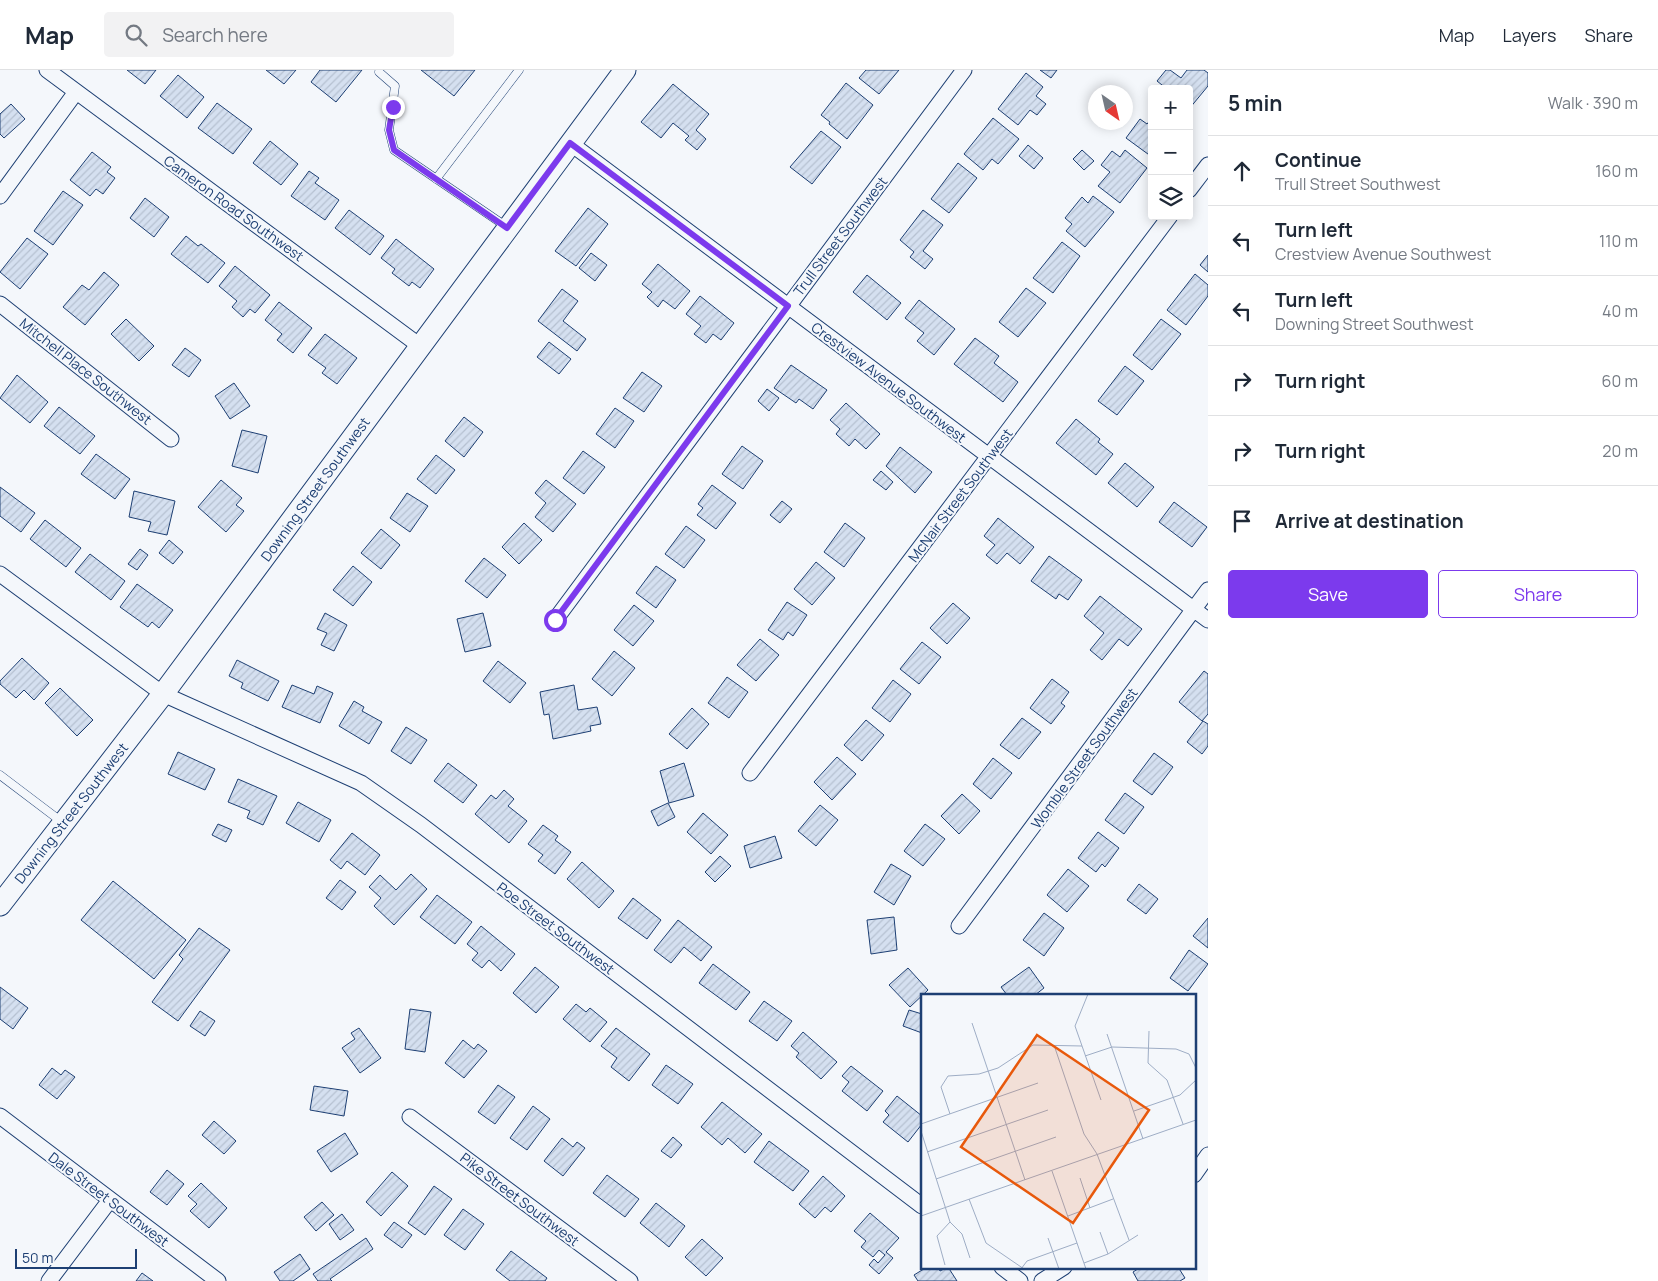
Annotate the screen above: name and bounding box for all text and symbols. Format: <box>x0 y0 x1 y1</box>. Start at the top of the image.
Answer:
search box <box>104 12 454 57</box>
text: Map <box>25 18 74 51</box>
icon: search <box>122 21 150 49</box>
text: Search here <box>162 22 268 48</box>
text: Map <box>1439 23 1474 47</box>
text: Layers <box>1502 23 1556 47</box>
text: Share <box>1584 23 1633 47</box>
north arrow <box>1088 85 1133 130</box>
map controls <box>1148 85 1193 220</box>
button: + <box>1148 85 1193 130</box>
text: 5 min <box>1228 89 1282 117</box>
text: Walk · 390 m <box>1548 92 1638 114</box>
route end <box>382 96 405 119</box>
button: − <box>1148 130 1193 175</box>
text: Continue <box>1275 147 1361 173</box>
street label: Cameron Road Southwest <box>160 151 308 266</box>
icon: ahead <box>1228 157 1256 185</box>
text: 160 m <box>1595 160 1638 182</box>
street label: Trull Street Southwest <box>789 172 891 300</box>
text: Trull Street Southwest <box>1275 173 1441 195</box>
button: layers <box>1148 175 1193 220</box>
text: Turn left <box>1275 217 1353 243</box>
icon: left <box>1228 227 1256 255</box>
text: 110 m <box>1599 230 1638 252</box>
text: Crestview Avenue Southwest <box>1275 243 1491 265</box>
text: Turn left <box>1275 287 1353 313</box>
icon: left <box>1228 297 1256 325</box>
text: 40 m <box>1602 300 1638 322</box>
street label: Mitchell Place Southwest <box>16 313 156 429</box>
text: Downing Street Southwest <box>1275 313 1474 335</box>
street label: Crestview Avenue Southwest <box>808 317 971 447</box>
icon: right <box>1228 367 1256 395</box>
text: Turn right <box>1275 368 1365 394</box>
text: 60 m <box>1602 370 1638 392</box>
street label: Downing Street Southwest <box>256 413 374 565</box>
street label: McNair Street Southwest <box>903 424 1017 566</box>
icon: right <box>1228 437 1256 465</box>
text: Turn right <box>1275 438 1365 464</box>
text: 20 m <box>1602 440 1638 462</box>
icon: arrive <box>1228 507 1256 535</box>
text: Arrive at destination <box>1275 508 1464 534</box>
button: Save <box>1228 570 1428 618</box>
button: Share <box>1438 570 1638 618</box>
route start <box>544 609 567 632</box>
street label: Womble Street Southwest <box>1026 683 1142 832</box>
street label: Downing Street Southwest <box>10 738 132 887</box>
street label: Poe Street Southwest <box>493 878 619 979</box>
inset map <box>921 994 1196 1268</box>
street label: Dale Street Southwest <box>45 1147 173 1251</box>
street label: Pike Street Southwest <box>457 1148 584 1250</box>
scale bar <box>15 1246 138 1269</box>
text: 50 m <box>22 1248 53 1267</box>

